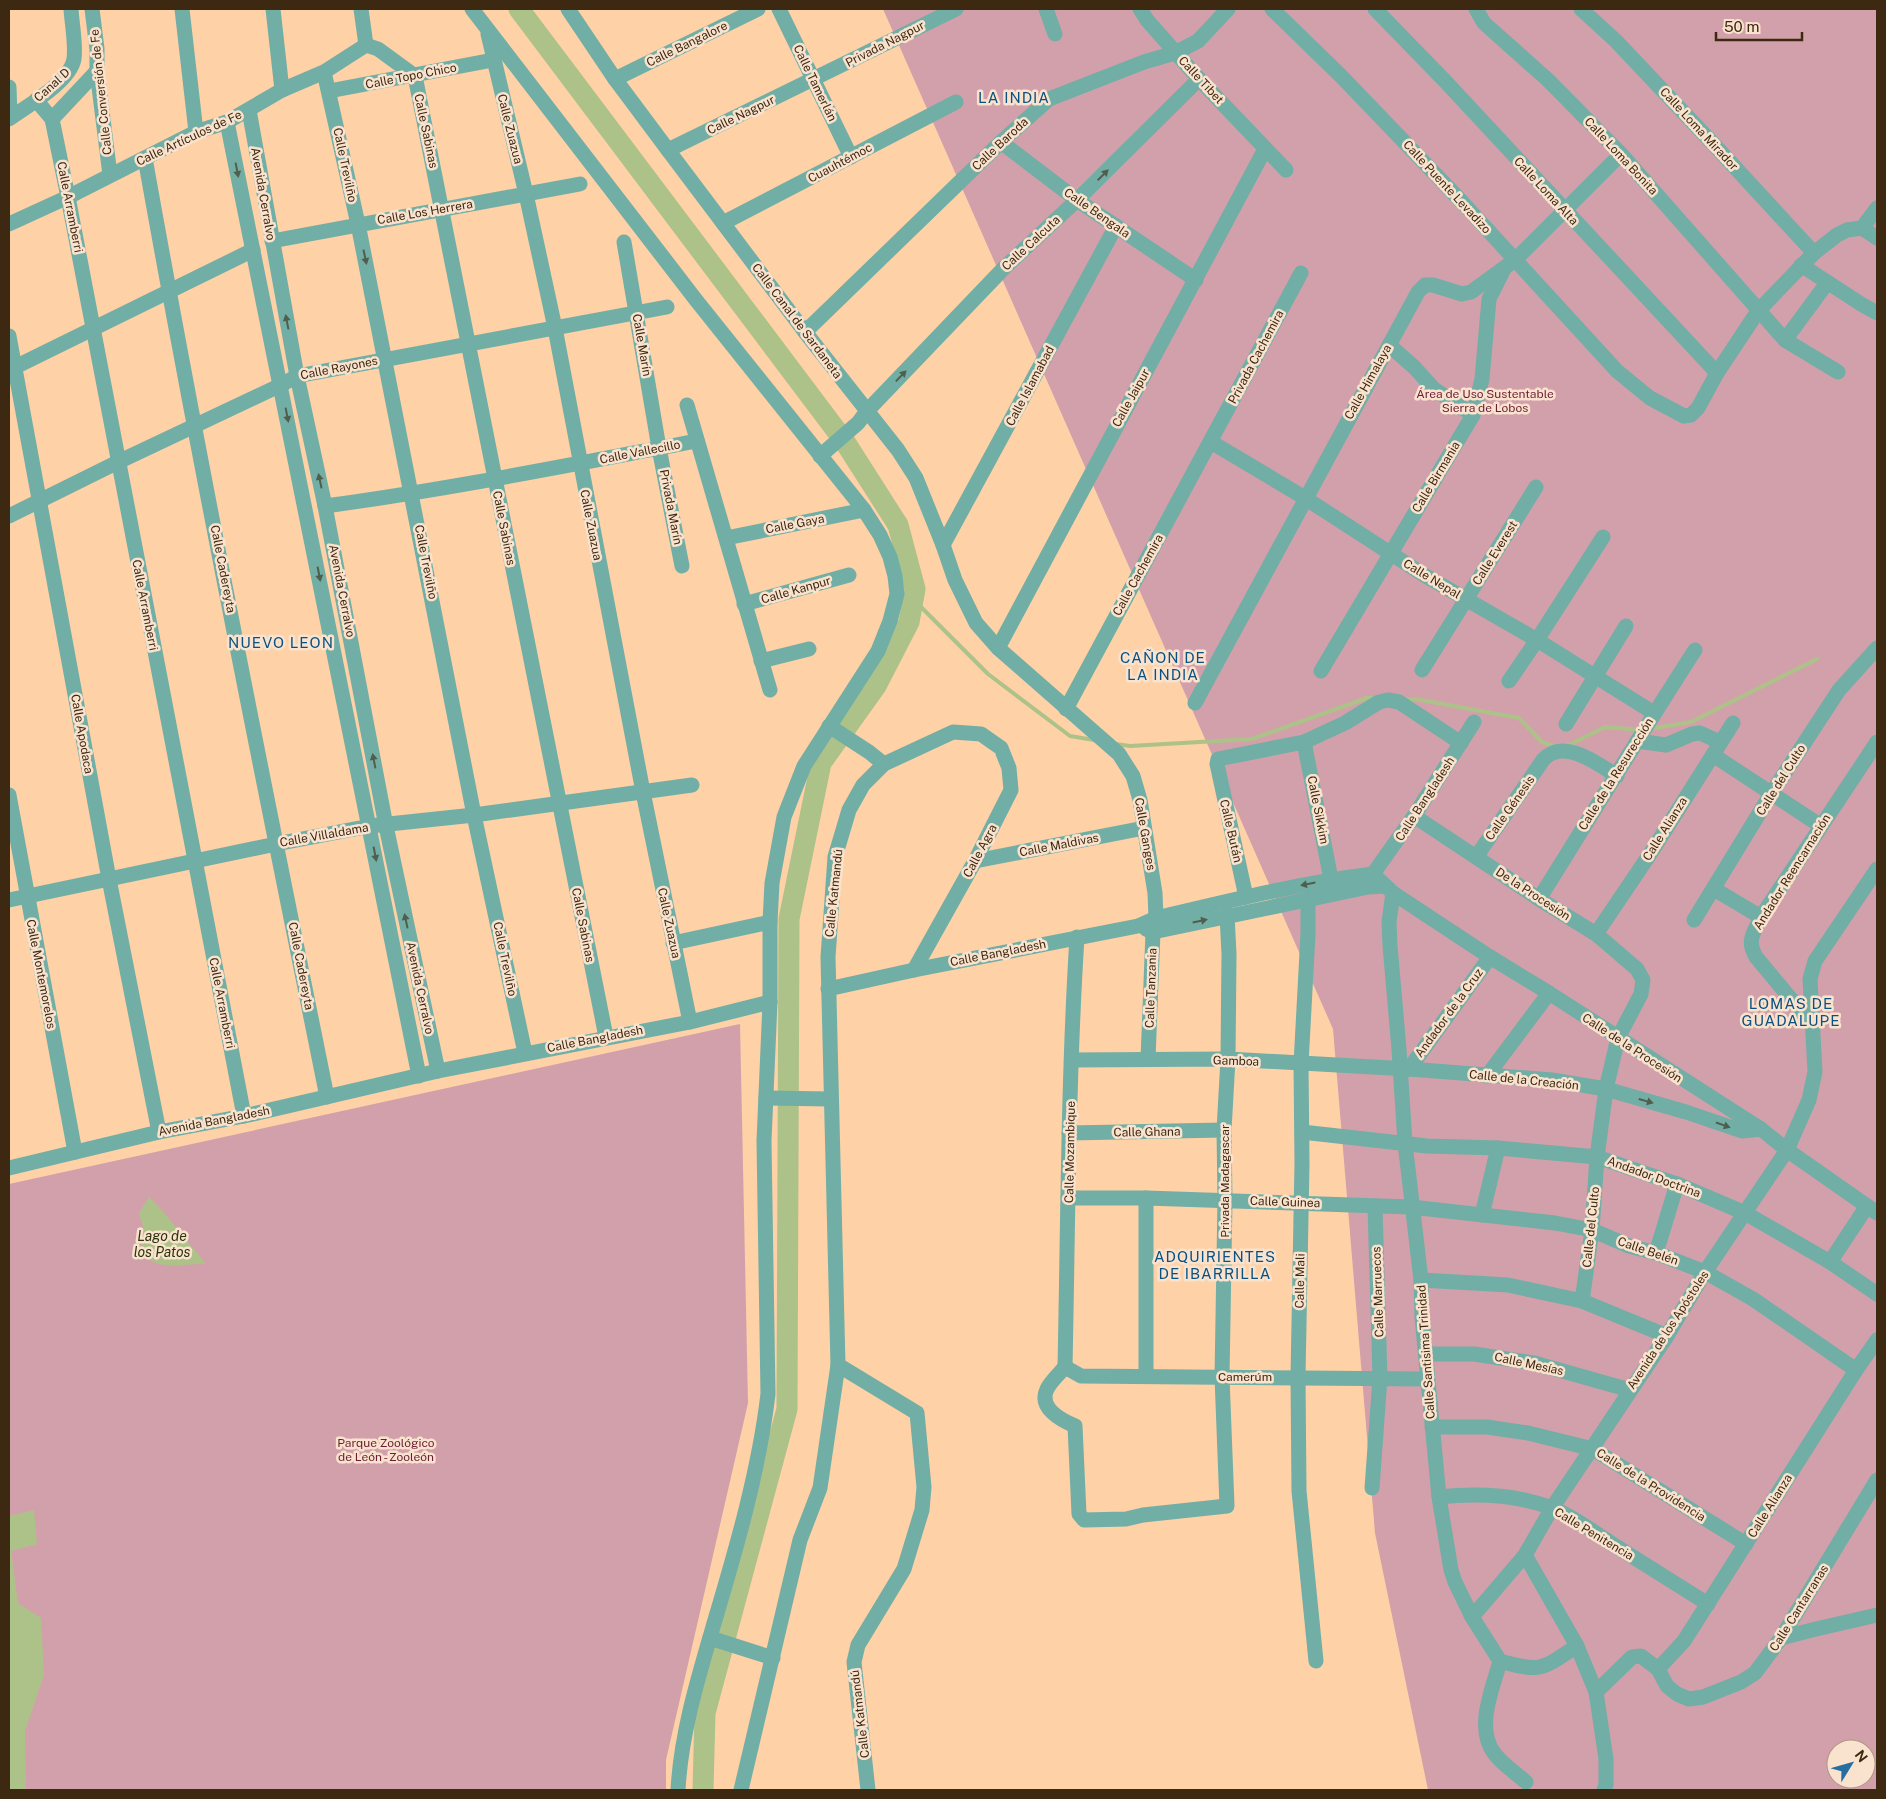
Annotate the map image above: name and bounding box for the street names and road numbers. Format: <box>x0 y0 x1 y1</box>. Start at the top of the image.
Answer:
street label: Calle Bangalore <box>644 18 730 70</box>
street label: Privada Nagpur <box>843 18 927 70</box>
street label: Calle Conversión de Fe <box>87 28 115 156</box>
street label: Calle Tamerlán <box>790 42 840 124</box>
street label: Calle Tibet <box>1176 53 1227 107</box>
street label: Calle Topo Chico <box>364 60 458 92</box>
street label: Canal D <box>31 65 73 105</box>
street label: Calle Loma Mirador <box>1657 85 1741 174</box>
street label: Calle Zuazua <box>495 92 525 166</box>
street label: Calle Sabinas <box>411 93 441 169</box>
street label: Calle Nagpur <box>705 93 777 137</box>
street label: Calle Artículos de Fe <box>134 107 244 169</box>
street label: Calle Loma Bonita <box>1582 114 1660 198</box>
street label: Calle Baroda <box>969 115 1031 173</box>
street label: Calle Trevilño <box>330 127 360 204</box>
street label: Calle Puente Levadizo <box>1400 138 1494 237</box>
street label: Cuauhtémoc <box>806 140 874 186</box>
street label: Avenida Cerralvo <box>248 146 278 242</box>
street label: Calle Loma Alta <box>1511 154 1581 228</box>
street label: Calle Arramberri <box>54 160 86 254</box>
street label: Calle Bengala <box>1061 185 1133 241</box>
street label: Calle Los Herrera <box>376 197 474 227</box>
street label: Calle Calcuta <box>999 213 1063 273</box>
street label: Calle Canal de Sardaneta <box>749 261 845 381</box>
street label: Privada Cachemira <box>1225 308 1287 406</box>
street label: Calle Marín <box>630 313 654 377</box>
street label: Calle Himalaya <box>1342 342 1394 422</box>
street label: Calle Islamabad <box>1003 344 1057 428</box>
street label: Calle Rayones <box>299 354 379 382</box>
street label: Calle Jaipur <box>1109 366 1153 430</box>
street label: Calle Vallecillo <box>599 437 682 467</box>
street label: Calle Birmania <box>1409 439 1463 515</box>
street label: Privada Marín <box>657 468 685 546</box>
street label: Calle Zuazua <box>577 488 605 562</box>
street label: Calle Sabinas <box>490 490 518 566</box>
street label: Calle Gaya <box>765 511 825 537</box>
street label: Calle Everest <box>1470 518 1521 588</box>
street label: Calle Cadereyta <box>208 524 238 614</box>
street label: Calle Trevilño <box>412 524 440 601</box>
street label: Calle Cachemira <box>1110 532 1166 618</box>
street label: Avenida Cerralvo <box>326 543 358 639</box>
street label: Calle Nepal <box>1401 556 1463 602</box>
street label: Calle Arramberri <box>129 558 161 652</box>
street label: Calle Kanpur <box>760 573 833 607</box>
street label: Calle Apodaca <box>68 693 96 775</box>
street label: Calle de la Resurección <box>1576 715 1656 833</box>
street label: Calle del Culto <box>1754 742 1809 818</box>
street label: Calle Bangladesh <box>1393 754 1457 844</box>
street label: Calle Génesis <box>1483 773 1537 843</box>
street label: Calle Sikkim <box>1305 775 1331 845</box>
street label: Calle Alianza <box>1640 795 1690 863</box>
street label: Calle Ganges <box>1132 796 1158 872</box>
street label: Calle Bután <box>1217 798 1245 864</box>
street label: Andador Reencarnación <box>1751 812 1833 932</box>
street label: Calle Villaldama <box>279 820 369 850</box>
street label: Calle Agra <box>960 822 1000 880</box>
street label: Calle Maldivas <box>1018 830 1100 860</box>
street label: Calle Katmandú <box>822 848 846 938</box>
street label: De la Procesión <box>1493 865 1573 923</box>
street label: Calle Zuazua <box>655 886 683 960</box>
street label: Calle Sabinas <box>569 887 597 963</box>
street label: Calle Montemorelos <box>24 918 58 1030</box>
street label: Calle Cadereyta <box>286 921 316 1011</box>
street label: Calle Trevilño <box>490 921 520 998</box>
street label: Calle Bangladesh <box>949 937 1047 969</box>
street label: Avenida Cerralvo <box>403 941 437 1036</box>
street label: Calle Tanzania <box>1143 948 1159 1028</box>
street label: Calle Arramberri <box>206 956 238 1050</box>
street label: Andador de la Cruz <box>1412 966 1486 1060</box>
street label: Calle de la Procesión <box>1580 1011 1685 1086</box>
street label: Calle Bangladesh <box>546 1023 644 1055</box>
street label: Gamboa <box>1213 1053 1259 1069</box>
street label: Calle de la Creación <box>1468 1067 1580 1093</box>
street label: Calle Mozambique <box>1062 1101 1078 1203</box>
street label: Avenida Bangladesh <box>157 1103 271 1139</box>
street label: Calle Ghana <box>1113 1124 1181 1140</box>
street label: Privada Madagascar <box>1218 1124 1232 1238</box>
street label: Andador Doctrina <box>1606 1154 1702 1200</box>
street label: Calle del Culto <box>1580 1186 1602 1268</box>
street label: Calle Guinea <box>1250 1194 1320 1210</box>
street label: Calle Belén <box>1616 1234 1680 1268</box>
street label: Calle Marruecos <box>1369 1246 1387 1338</box>
street label: Calle Mali <box>1293 1253 1307 1309</box>
street label: Avenida de los Apóstoles <box>1624 1268 1712 1392</box>
street label: Calle Santisima Trinidad <box>1414 1284 1438 1420</box>
street label: Calle Mesías <box>1493 1350 1565 1378</box>
street label: Camerúm <box>1218 1370 1272 1384</box>
street label: Calle de la Providencia <box>1594 1446 1708 1524</box>
street label: Calle Alianza <box>1745 1472 1795 1540</box>
street label: Calle Penitencia <box>1552 1505 1636 1563</box>
street label: Calle Cantarranas <box>1767 1562 1831 1654</box>
street label: Calle Katmandú <box>848 1669 872 1759</box>

